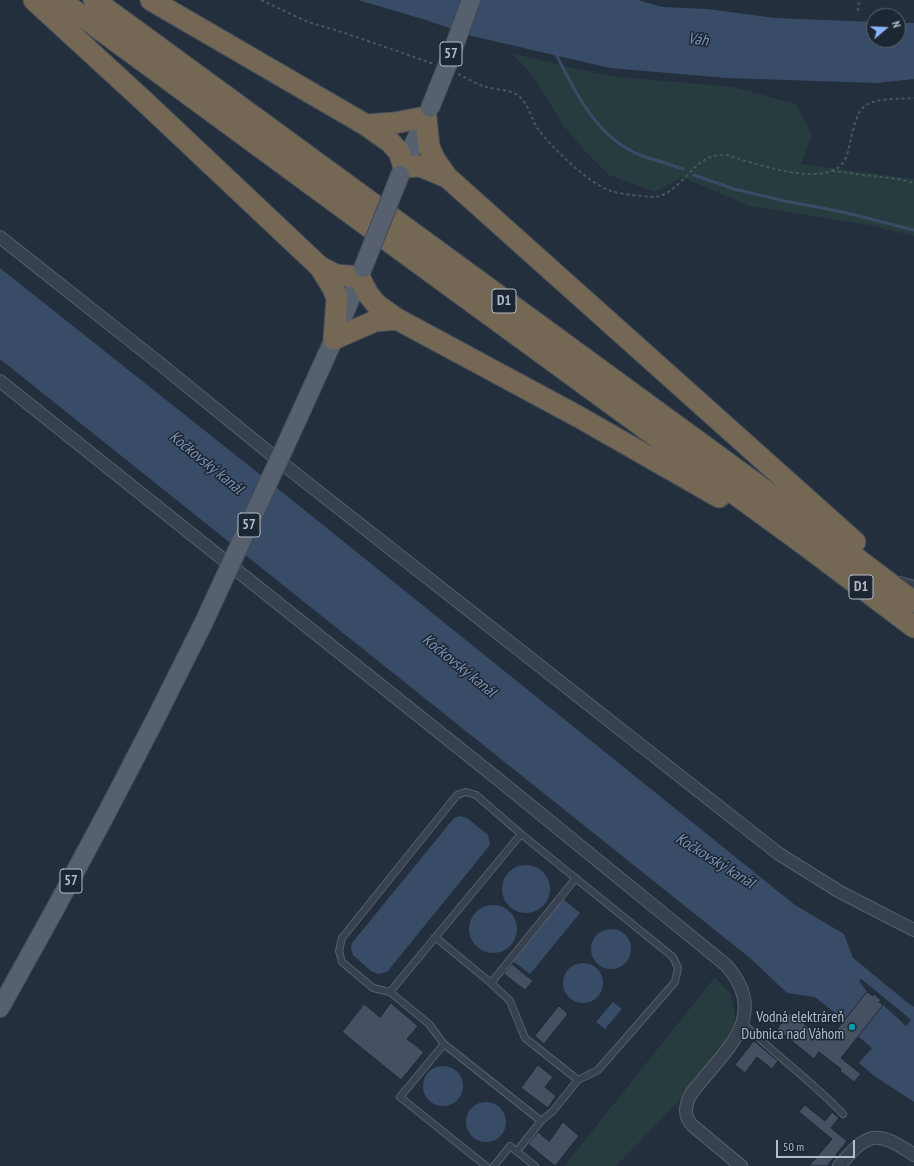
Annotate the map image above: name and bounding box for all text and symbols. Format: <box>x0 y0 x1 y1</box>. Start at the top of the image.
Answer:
north arrow <box>866 8 906 48</box>
text: N <box>889 19 904 30</box>
water label: Váh <box>687 29 709 51</box>
road number: 57 <box>440 42 462 66</box>
road number: D1 <box>492 289 516 313</box>
water label: Kočkovský kanál <box>165 427 247 499</box>
road number: 57 <box>238 513 260 537</box>
road number: D1 <box>849 575 873 599</box>
water label: Kočkovský kanál <box>418 630 500 702</box>
water label: Kočkovský kanál <box>672 829 758 893</box>
road number: 57 <box>60 869 82 893</box>
place label: Vodná elektráreň Dubnica nad Váhom <box>741 1009 844 1044</box>
marker: Vodná elektráreň Dubnica nad Váhom <box>847 1022 857 1032</box>
scale bar <box>778 1132 857 1158</box>
text: 50 m <box>783 1139 804 1154</box>

